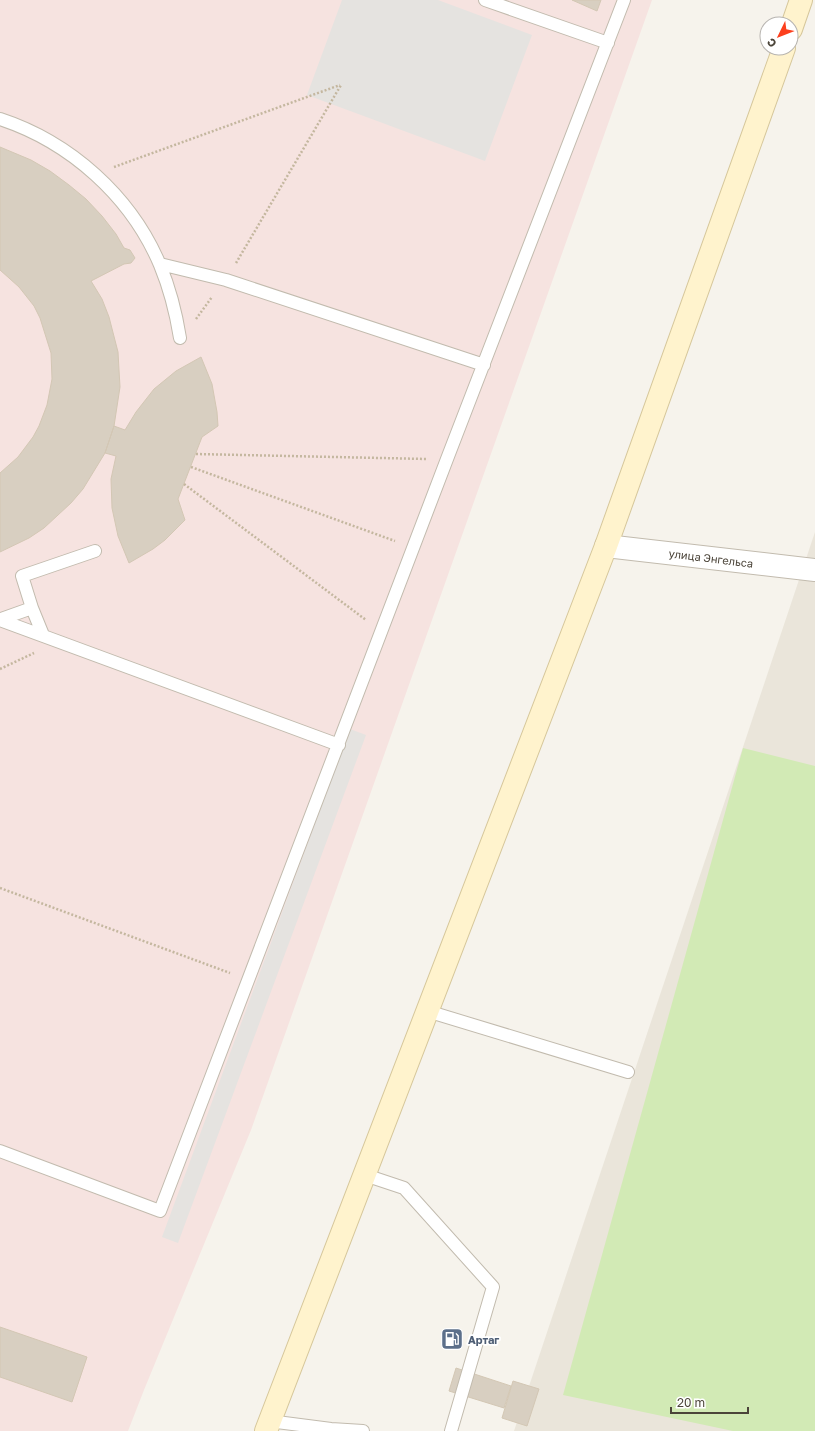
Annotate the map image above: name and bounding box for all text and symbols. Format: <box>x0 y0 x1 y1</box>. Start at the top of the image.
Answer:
north arrow <box>759 16 799 56</box>
text: С <box>764 36 779 50</box>
street label: улица Энгельса <box>668 546 754 570</box>
fuel station icon: Артаг <box>439 1326 465 1352</box>
place label: Артаг <box>468 1333 499 1346</box>
scale bar <box>671 1389 748 1415</box>
text: 20 m <box>677 1395 705 1410</box>

